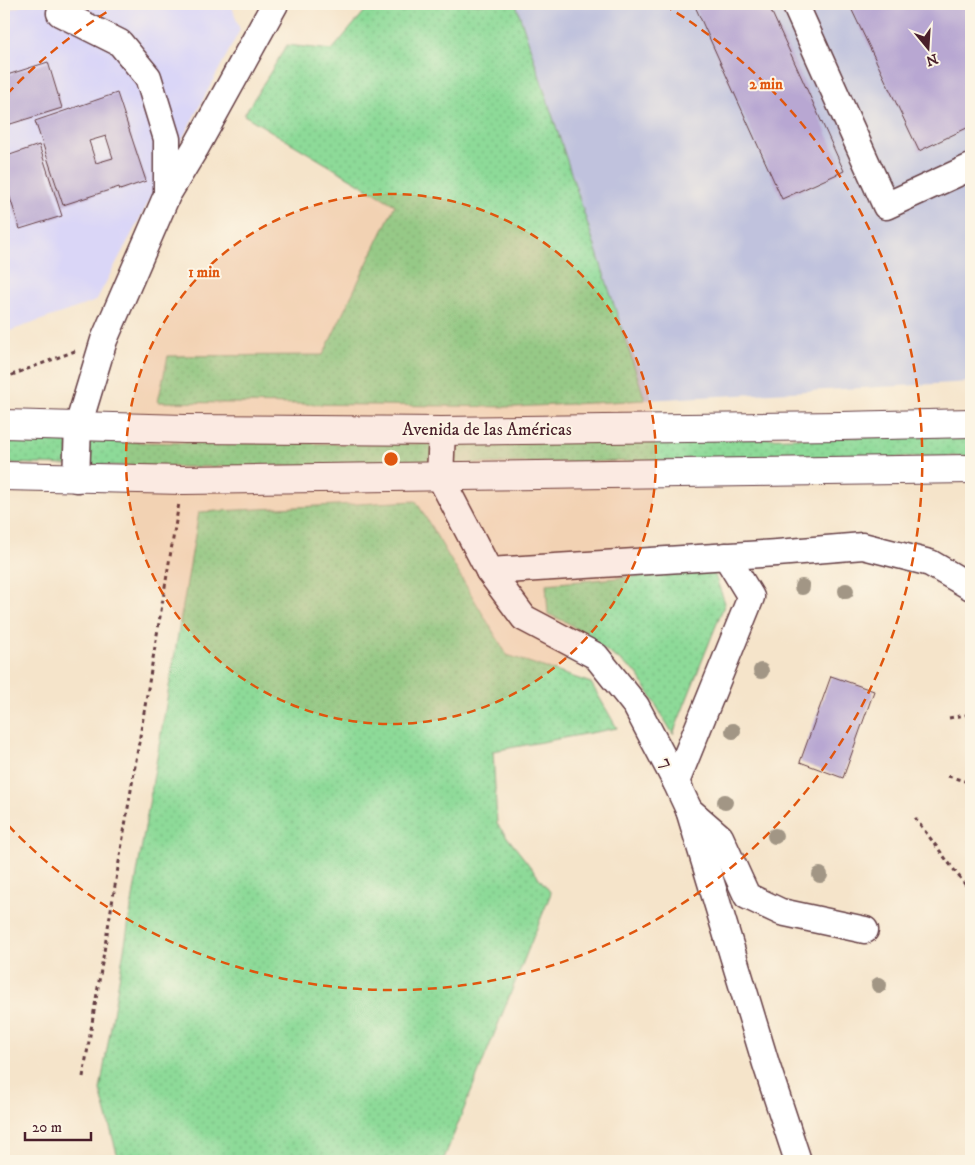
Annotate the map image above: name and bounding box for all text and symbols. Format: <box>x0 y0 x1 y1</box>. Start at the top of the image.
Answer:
north arrow <box>902 22 952 72</box>
text: N <box>923 49 940 70</box>
text: 2 min <box>749 75 783 94</box>
text: 1 min <box>188 263 220 282</box>
street label: Avenida de las Américas <box>402 419 572 441</box>
centre of rings <box>382 450 400 468</box>
street label: 7 <box>654 754 678 772</box>
scale bar <box>25 1110 91 1142</box>
text: 20 m <box>32 1118 62 1137</box>

